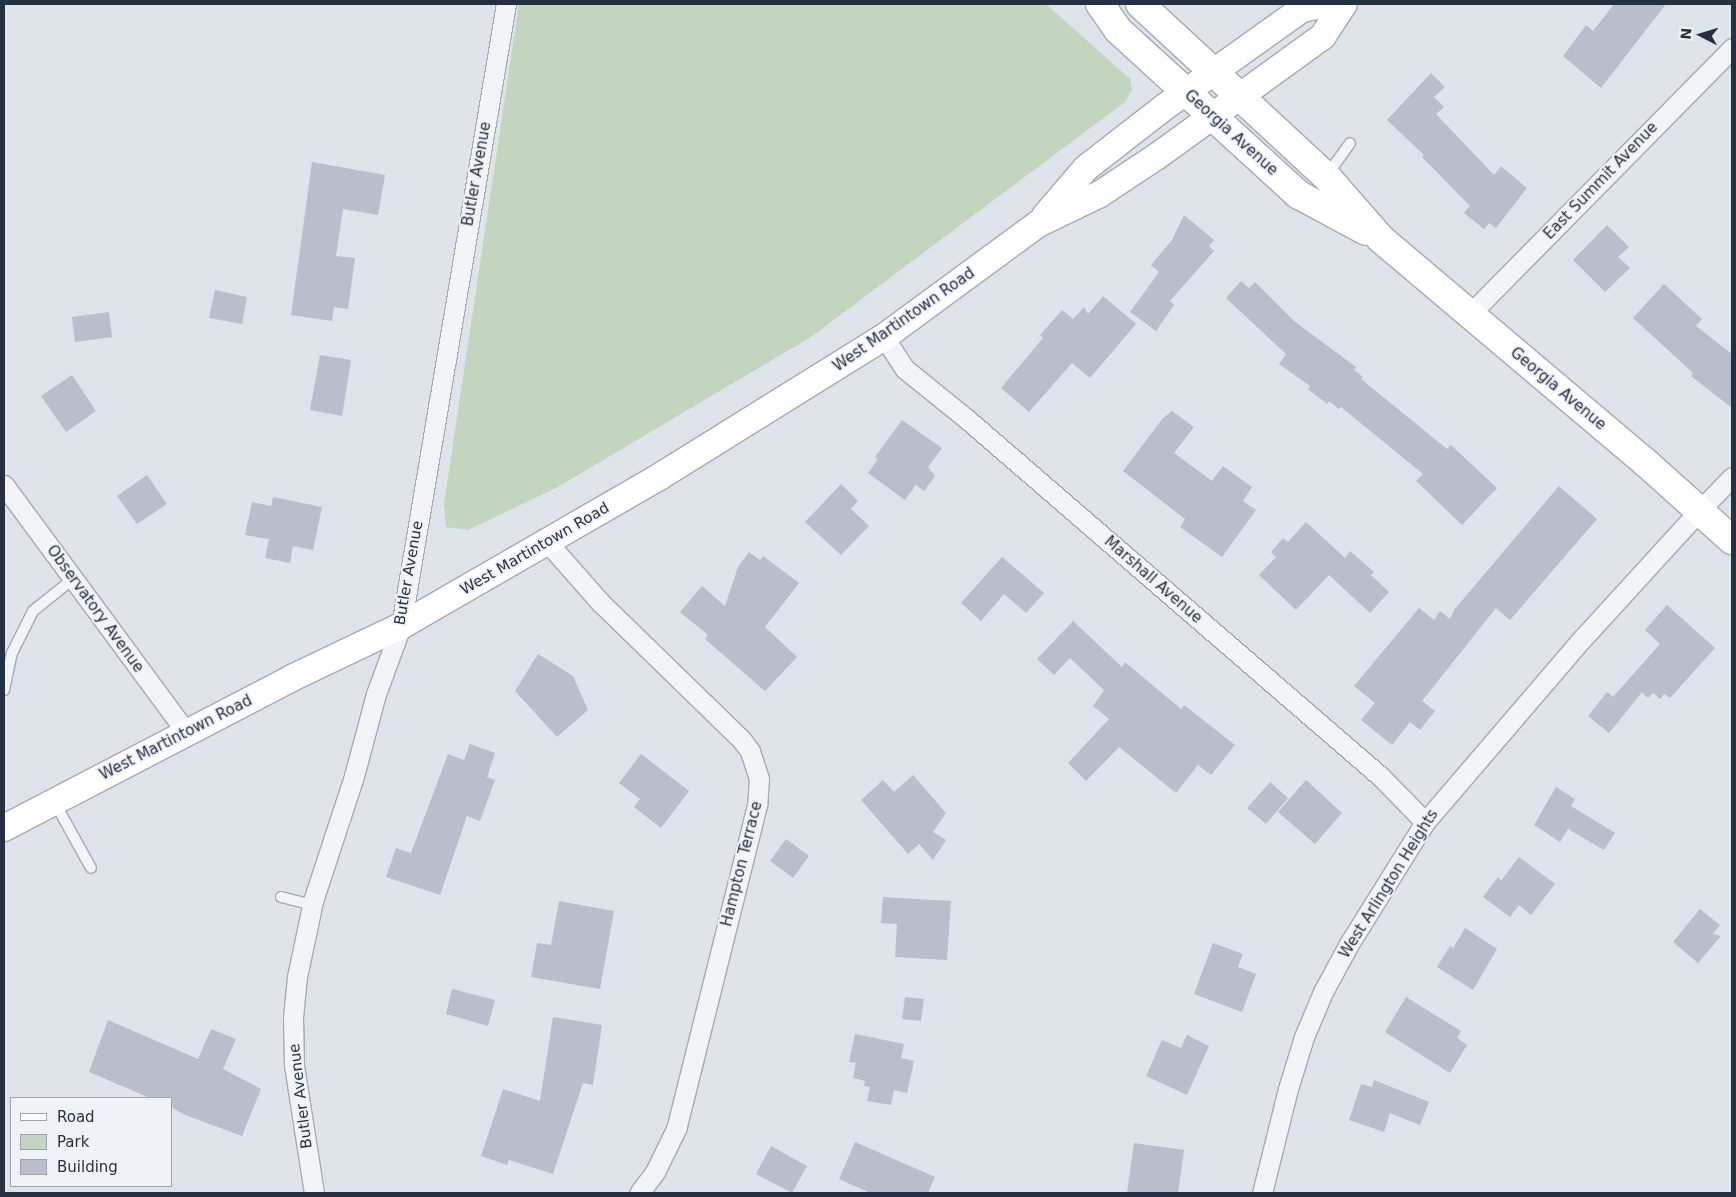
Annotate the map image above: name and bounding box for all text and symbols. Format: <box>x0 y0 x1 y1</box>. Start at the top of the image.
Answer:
north arrow <box>1676 10 1726 60</box>
text: N <box>1678 27 1695 40</box>
street label: Georgia Avenue <box>1181 86 1281 180</box>
street label: East Summit Avenue <box>1540 119 1662 243</box>
street label: Butler Avenue <box>459 120 495 228</box>
street label: West Martintown Road <box>830 264 978 376</box>
street label: Georgia Avenue <box>1507 344 1609 434</box>
street label: West Martintown Road <box>457 499 613 599</box>
street label: Butler Avenue <box>391 519 427 627</box>
street label: Marshall Avenue <box>1100 533 1206 627</box>
street label: Observatory Avenue <box>43 542 147 676</box>
street label: West Martintown Road <box>97 692 255 784</box>
street label: Hampton Terrace <box>718 799 766 929</box>
street label: West Arlington Heights <box>1336 806 1442 962</box>
street label: Butler Avenue <box>286 1042 316 1150</box>
legend <box>10 1097 172 1187</box>
text: Road <box>57 1108 95 1126</box>
text: Park <box>57 1133 89 1151</box>
text: Building <box>57 1158 118 1176</box>

